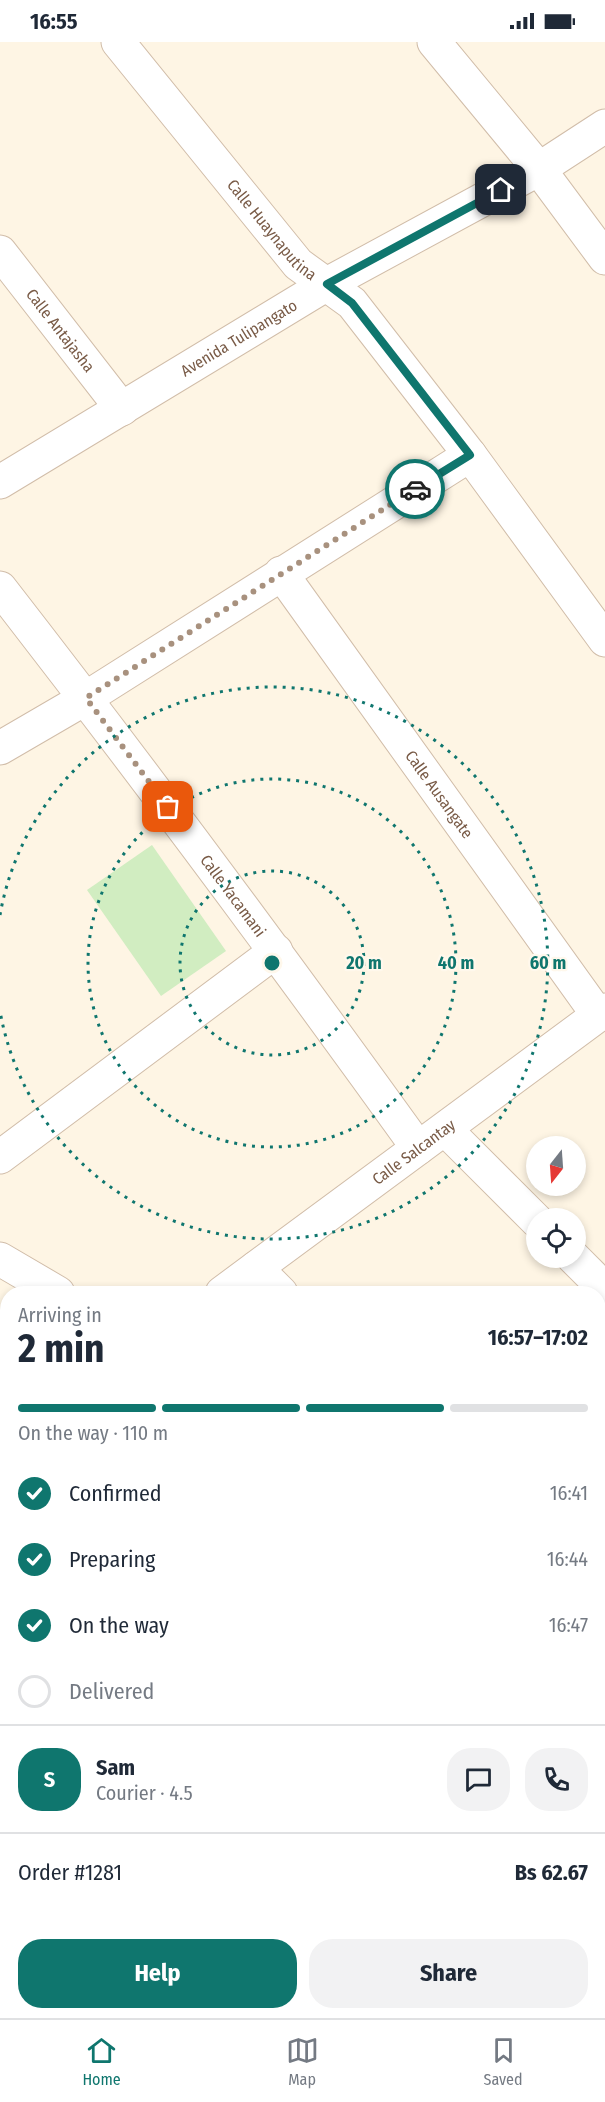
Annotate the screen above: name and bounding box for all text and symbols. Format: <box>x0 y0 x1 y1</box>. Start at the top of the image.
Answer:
text: 16:55 <box>30 8 78 35</box>
pin <box>475 164 526 215</box>
icon: home <box>484 173 517 206</box>
street label: Calle Huaynaputina <box>223 176 320 284</box>
street label: Calle Antajasha <box>22 285 99 376</box>
street label: Avenida Tulipangato <box>177 295 301 380</box>
courier <box>385 459 445 519</box>
icon: car <box>399 473 432 506</box>
street label: Calle Ausangate <box>401 747 477 842</box>
pin <box>142 781 193 832</box>
icon: bag <box>151 790 184 823</box>
street label: Calle Yacamani <box>196 851 270 941</box>
text: 20 m <box>345 952 382 974</box>
text: 40 m <box>438 952 474 974</box>
text: 60 m <box>530 952 566 974</box>
centre of rings <box>262 953 282 973</box>
street label: Calle Salcantay <box>369 1115 460 1189</box>
north arrow <box>526 1136 586 1196</box>
map controls <box>526 1136 586 1268</box>
button: locate <box>526 1208 586 1268</box>
text: Arriving in <box>18 1303 102 1327</box>
text: 16:57–17:02 <box>488 1324 588 1351</box>
text: 2 min <box>18 1326 104 1372</box>
text: On the way · 110 m <box>18 1421 168 1445</box>
icon: check <box>18 1477 51 1510</box>
text: Confirmed <box>69 1480 162 1507</box>
text: 16:41 <box>550 1481 588 1505</box>
icon: check <box>18 1543 51 1576</box>
text: Preparing <box>69 1546 155 1573</box>
text: 16:44 <box>547 1547 588 1571</box>
icon: check <box>18 1609 51 1642</box>
text: On the way <box>69 1612 169 1639</box>
text: 16:47 <box>549 1613 588 1637</box>
text: Delivered <box>69 1678 154 1705</box>
button: chat <box>447 1748 510 1811</box>
button: phone <box>525 1748 588 1811</box>
text: Sam <box>96 1754 135 1781</box>
text: S <box>44 1766 55 1793</box>
text: Courier · 4.5 <box>96 1781 193 1805</box>
text: Order #1281 <box>18 1859 122 1886</box>
text: Bs 62.67 <box>515 1859 588 1886</box>
button: Help <box>18 1939 297 2008</box>
button: Share <box>309 1939 588 2008</box>
tab: Home <box>82 2034 121 2089</box>
tab: Map <box>286 2034 319 2089</box>
tab: Saved <box>483 2034 523 2089</box>

